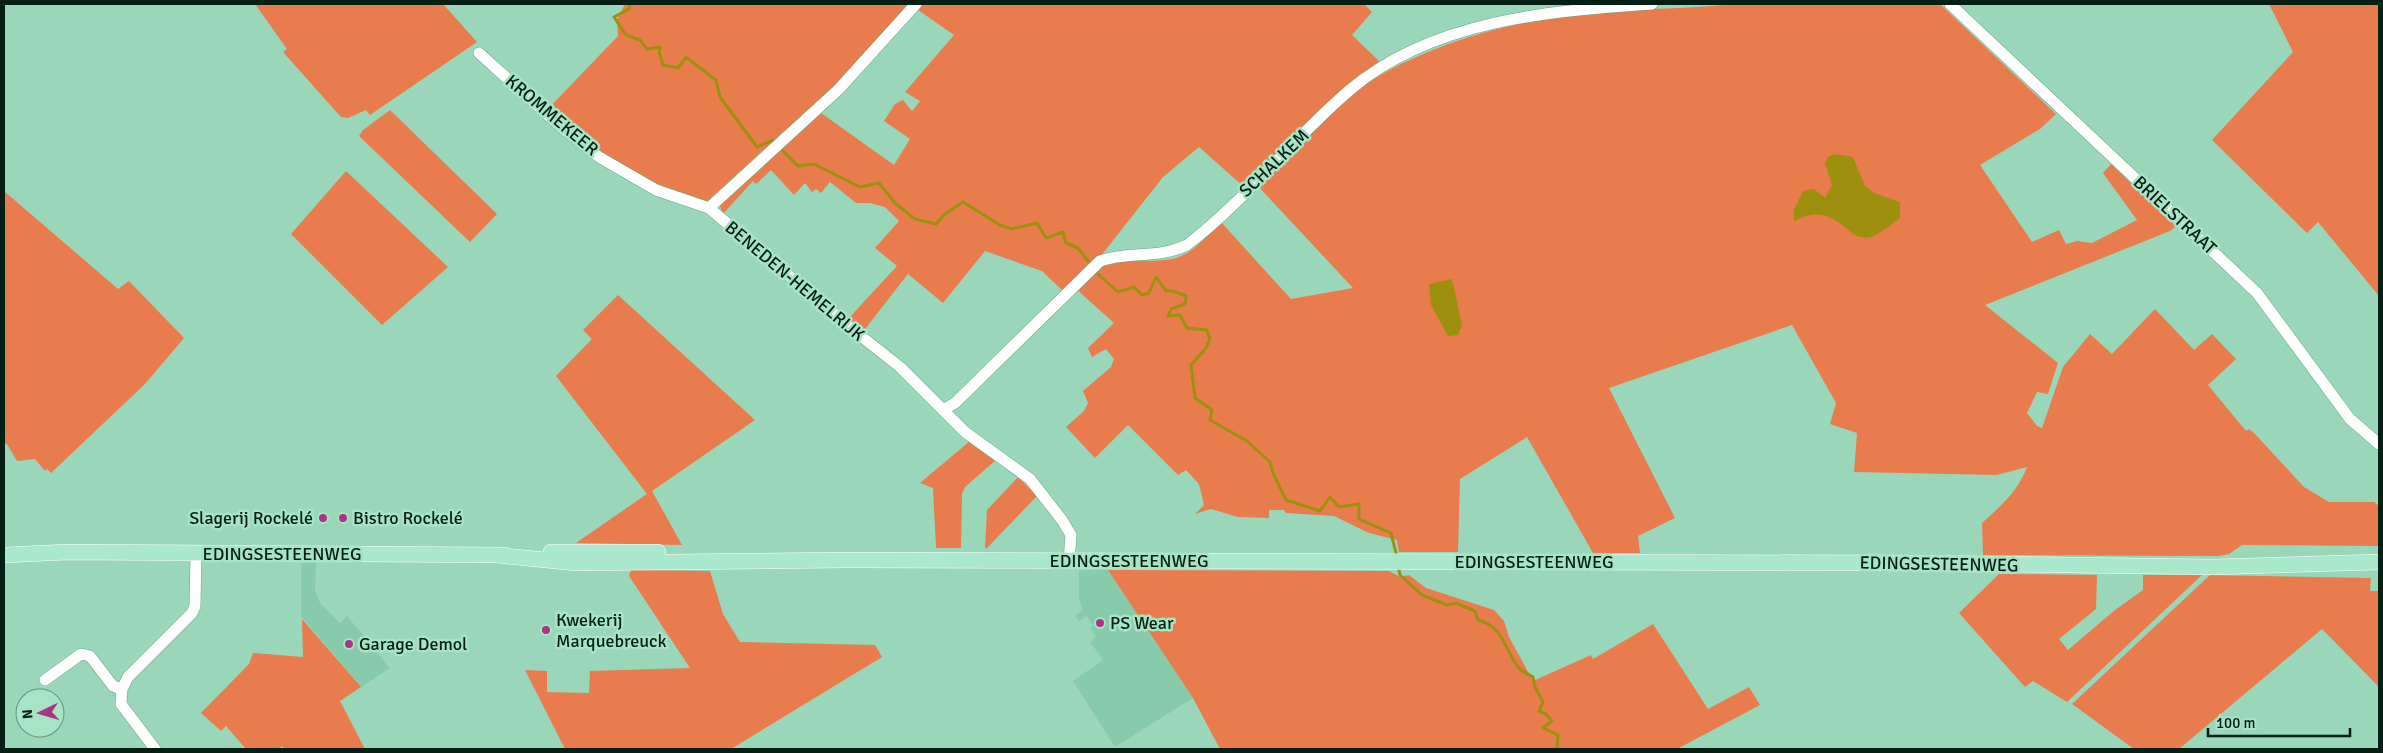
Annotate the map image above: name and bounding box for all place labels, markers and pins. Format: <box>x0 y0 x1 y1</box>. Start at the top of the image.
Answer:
place label: Slagerij Rockelé <box>189 507 313 529</box>
place label: Bistro Rockelé <box>353 507 463 529</box>
marker: Slagerij Rockelé <box>317 512 329 524</box>
marker: Bistro Rockelé <box>337 512 349 524</box>
place label: Kwekerij Marquebreuck <box>556 609 667 652</box>
place label: PS Wear <box>1110 612 1174 634</box>
marker: PS Wear <box>1094 617 1106 629</box>
marker: Kwekerij Marquebreuck <box>540 624 552 636</box>
place label: Garage Demol <box>359 633 467 655</box>
marker: Garage Demol <box>343 638 355 650</box>

